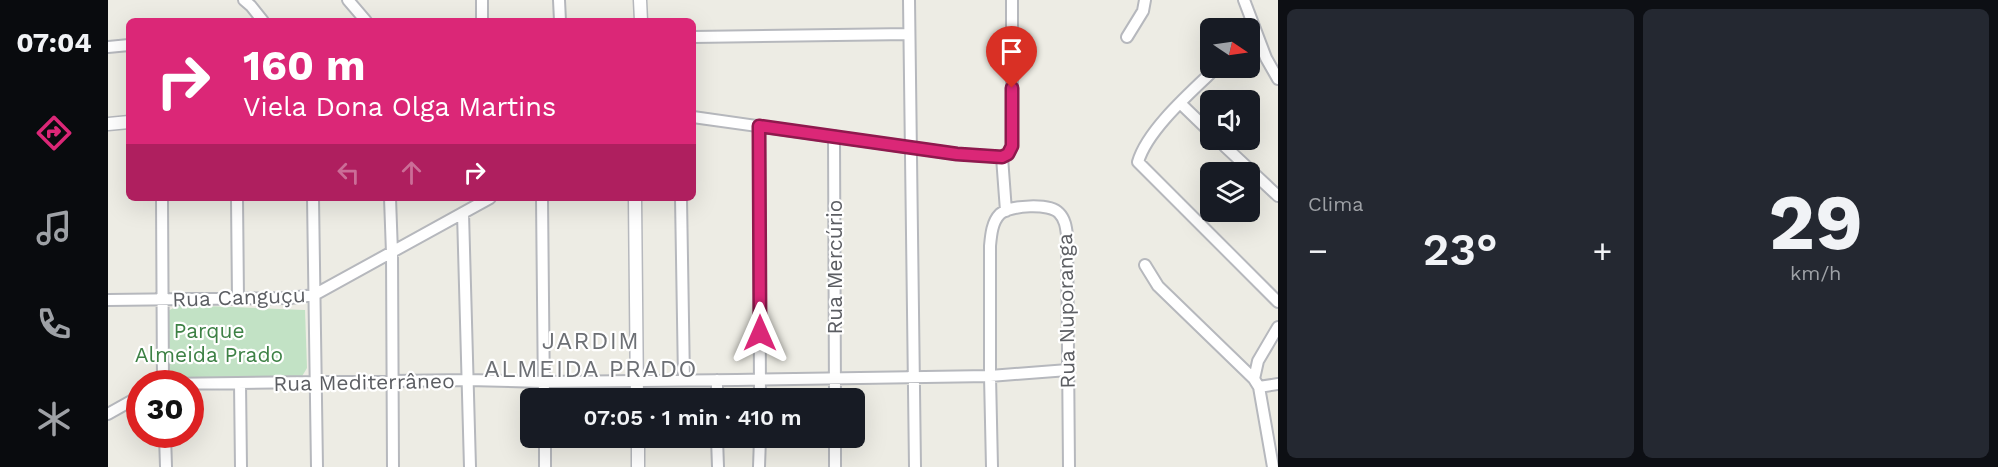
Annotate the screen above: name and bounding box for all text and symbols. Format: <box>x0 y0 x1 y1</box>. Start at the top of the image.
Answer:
north arrow <box>1200 18 1260 78</box>
map controls <box>1200 18 1260 222</box>
pin <box>986 26 1037 88</box>
text: 07:04 <box>16 27 92 59</box>
icon: arrive <box>995 35 1028 68</box>
text: 160 m <box>243 41 366 90</box>
icon: right <box>144 42 222 120</box>
button: sound <box>1200 90 1260 150</box>
text: Viela Dona Olga Martins <box>243 91 556 123</box>
icon: directions <box>33 112 75 154</box>
icon: left <box>332 156 365 189</box>
icon: ahead <box>395 156 428 189</box>
icon: right <box>458 156 491 189</box>
button: layers <box>1200 162 1260 222</box>
text: 29 <box>1768 176 1863 268</box>
text: Clima <box>1308 192 1364 216</box>
street label: Rua Mercúrio <box>822 200 847 334</box>
icon: music <box>33 207 75 249</box>
text: 23° <box>1423 223 1498 276</box>
text: − <box>1308 231 1328 270</box>
text: + <box>1593 231 1612 270</box>
street label: Rua Nuporanga <box>1052 233 1080 389</box>
text: km/h <box>1790 261 1842 285</box>
street label: Rua Canguçu <box>172 282 306 312</box>
position arrow <box>728 301 792 365</box>
icon: phone <box>33 303 75 345</box>
park label: Parque Almeida Prado <box>135 318 283 367</box>
district label: JARDIM ALMEIDA PRADO <box>484 327 698 383</box>
street label: Rua Mediterrâneo <box>273 368 455 396</box>
speed limit sign: 30 <box>126 370 204 448</box>
icon: climate <box>33 398 75 440</box>
text: 07:05 · 1 min · 410 m <box>583 405 802 430</box>

